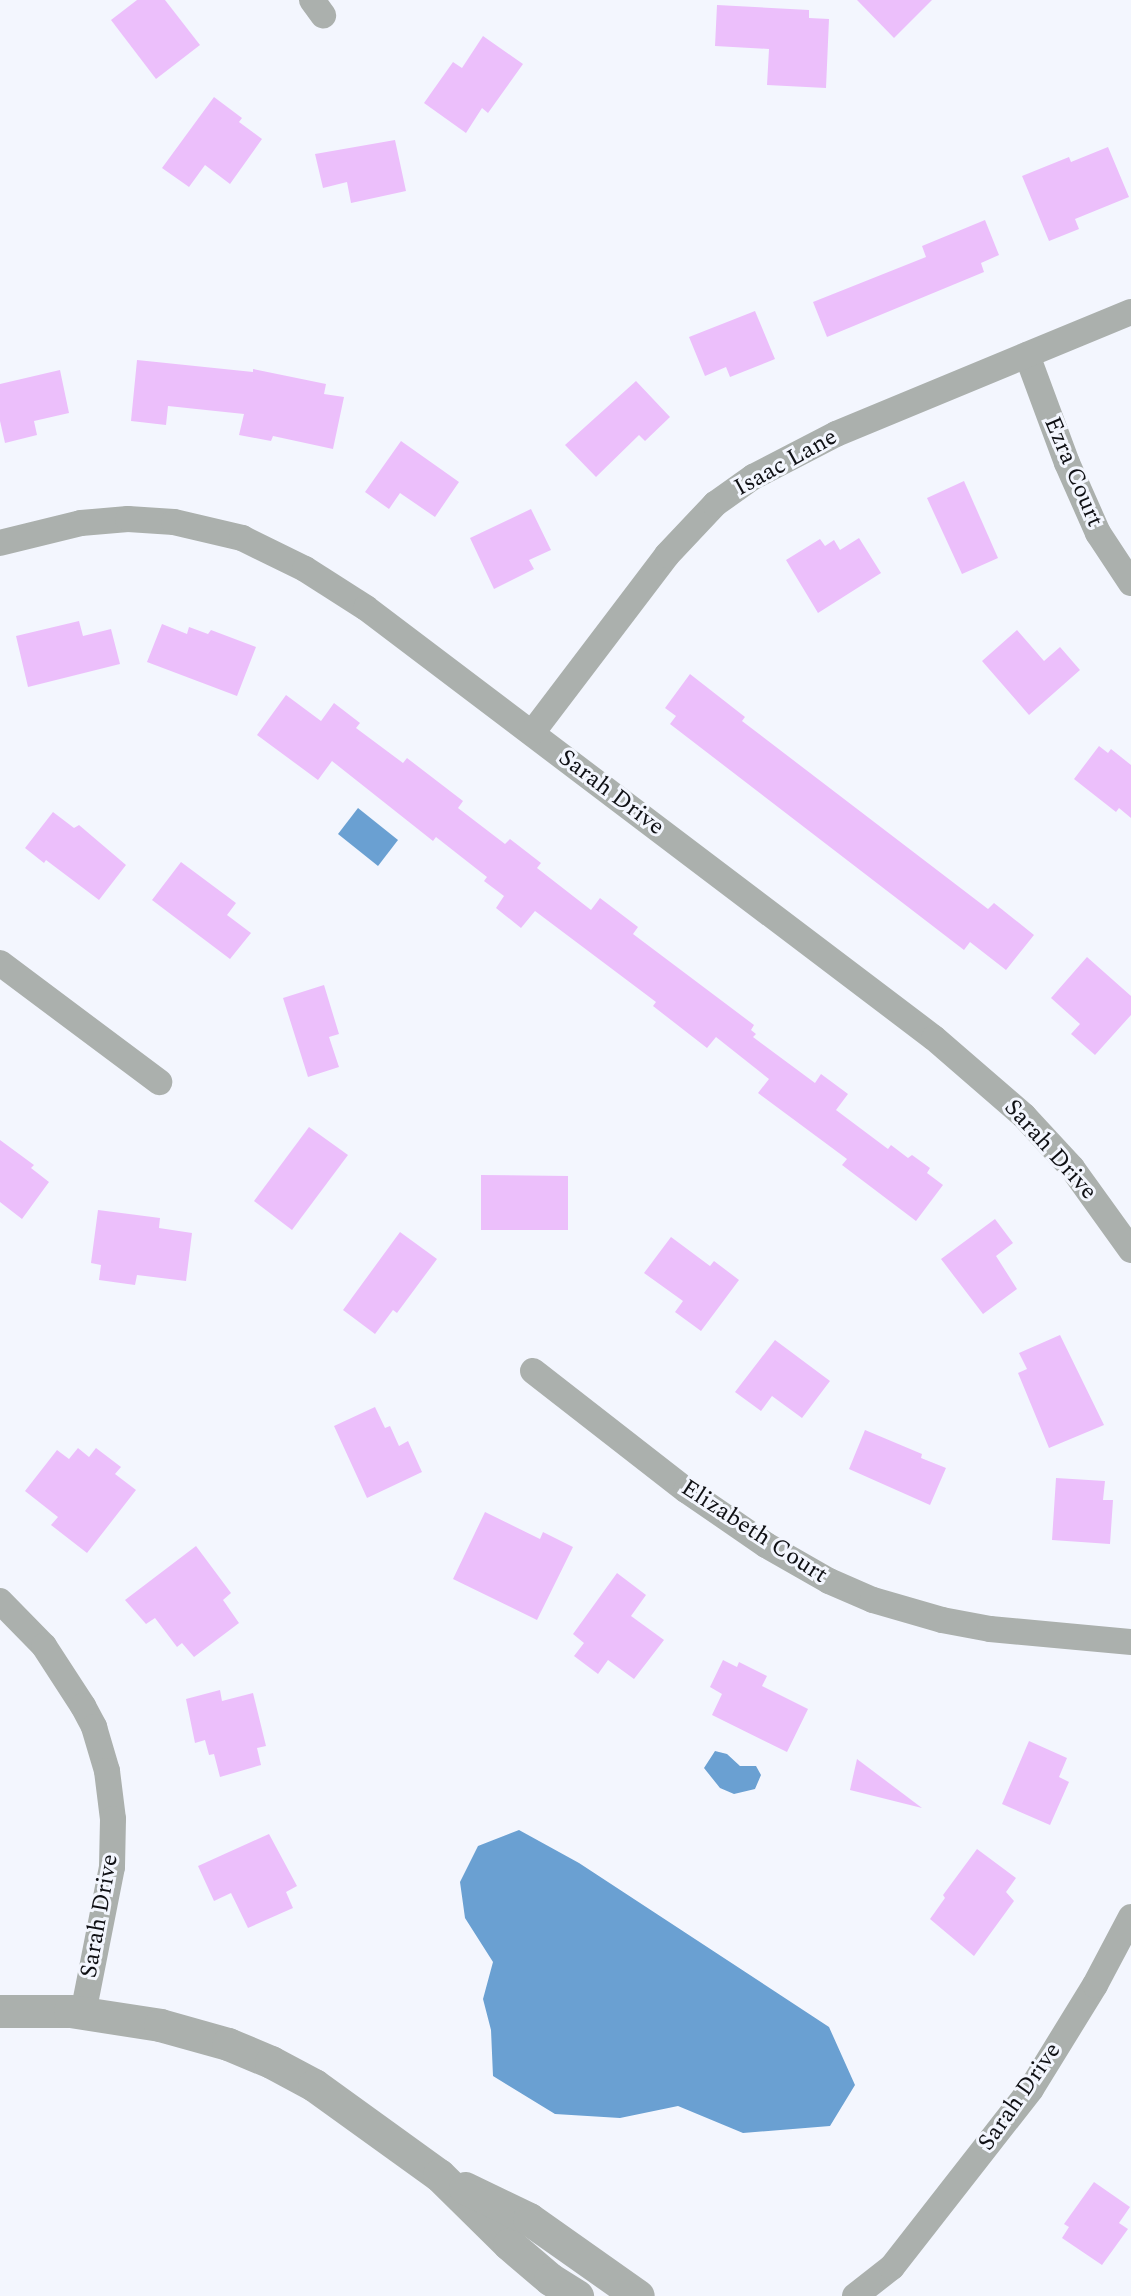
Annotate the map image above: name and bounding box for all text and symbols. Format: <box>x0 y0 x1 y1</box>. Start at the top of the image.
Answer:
street label: Ezra Court <box>1037 413 1109 531</box>
street label: Isaac Lane <box>730 423 842 503</box>
street label: Sarah Drive <box>552 744 670 842</box>
street label: Sarah Drive <box>997 1094 1103 1206</box>
street label: Elizabeth Court <box>675 1474 833 1590</box>
street label: Sarah Drive <box>75 1852 125 1980</box>
street label: Sarah Drive <box>972 2038 1068 2156</box>

